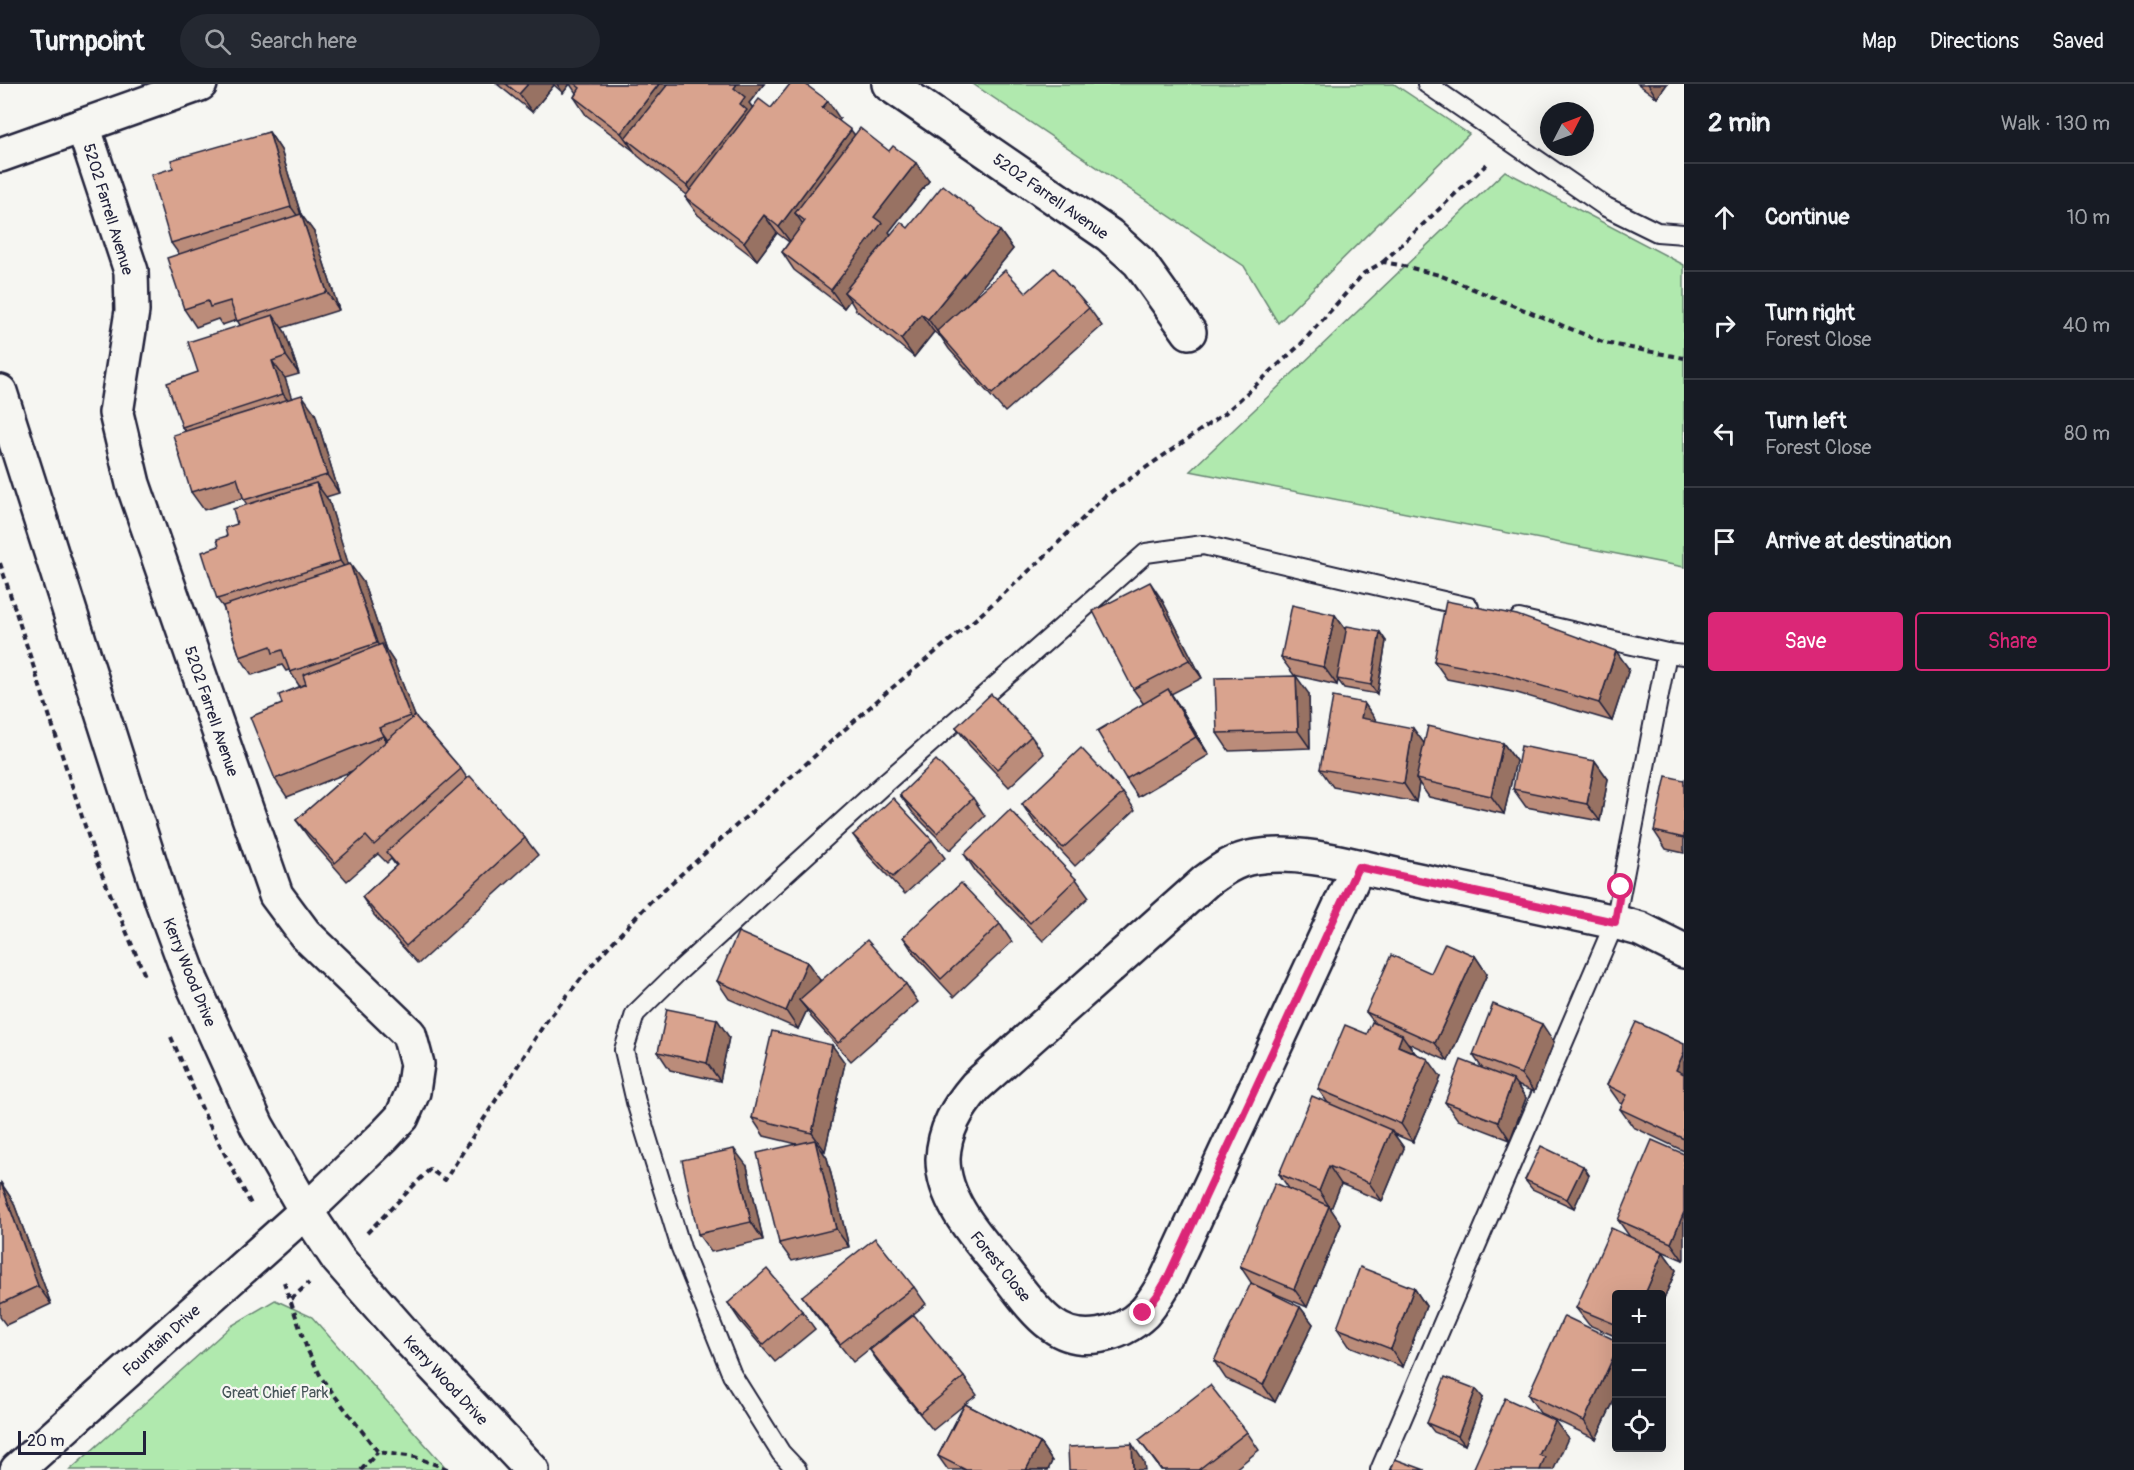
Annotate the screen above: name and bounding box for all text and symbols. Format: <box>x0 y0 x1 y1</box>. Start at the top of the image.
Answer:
search box <box>180 14 600 68</box>
text: Turnpoint <box>30 24 144 59</box>
icon: search <box>201 25 234 58</box>
text: Search here <box>249 27 357 55</box>
text: Map <box>1862 28 1897 55</box>
text: Directions <box>1930 28 2019 55</box>
text: Saved <box>2052 28 2104 55</box>
north arrow <box>1540 102 1594 156</box>
text: 2 min <box>1708 107 1770 139</box>
text: Walk · 130 m <box>2001 111 2110 136</box>
street label: 5202 Farrell Avenue <box>79 141 138 278</box>
street label: 5202 Farrell Avenue <box>989 150 1112 244</box>
icon: ahead <box>1708 201 1741 234</box>
text: Continue <box>1765 203 1849 231</box>
text: 10 m <box>2066 205 2110 230</box>
text: Turn right <box>1765 299 1855 327</box>
icon: right <box>1708 309 1741 342</box>
text: 40 m <box>2063 313 2110 338</box>
text: Forest Close <box>1765 327 1871 352</box>
text: Turn left <box>1765 407 1847 435</box>
icon: left <box>1708 417 1741 450</box>
text: 80 m <box>2064 421 2110 446</box>
text: Forest Close <box>1765 435 1871 460</box>
icon: arrive <box>1708 525 1741 558</box>
text: Arrive at destination <box>1765 527 1951 555</box>
button: Save <box>1708 612 1903 671</box>
button: Share <box>1915 612 2110 671</box>
street label: 5202 Farrell Avenue <box>179 644 243 779</box>
route start <box>1607 873 1633 899</box>
street label: Kerry Wood Drive <box>158 915 220 1030</box>
street label: Forest Close <box>966 1227 1035 1306</box>
map controls <box>1612 1290 1666 1452</box>
button: + <box>1612 1290 1666 1344</box>
route end <box>1129 1299 1155 1325</box>
street label: Fountain Drive <box>119 1301 205 1381</box>
street label: Kerry Wood Drive <box>399 1332 492 1430</box>
button: − <box>1612 1344 1666 1398</box>
park label: Great Chief Park <box>221 1383 329 1403</box>
button: locate <box>1612 1398 1666 1452</box>
scale bar <box>18 1428 146 1456</box>
text: 20 m <box>27 1431 65 1451</box>

